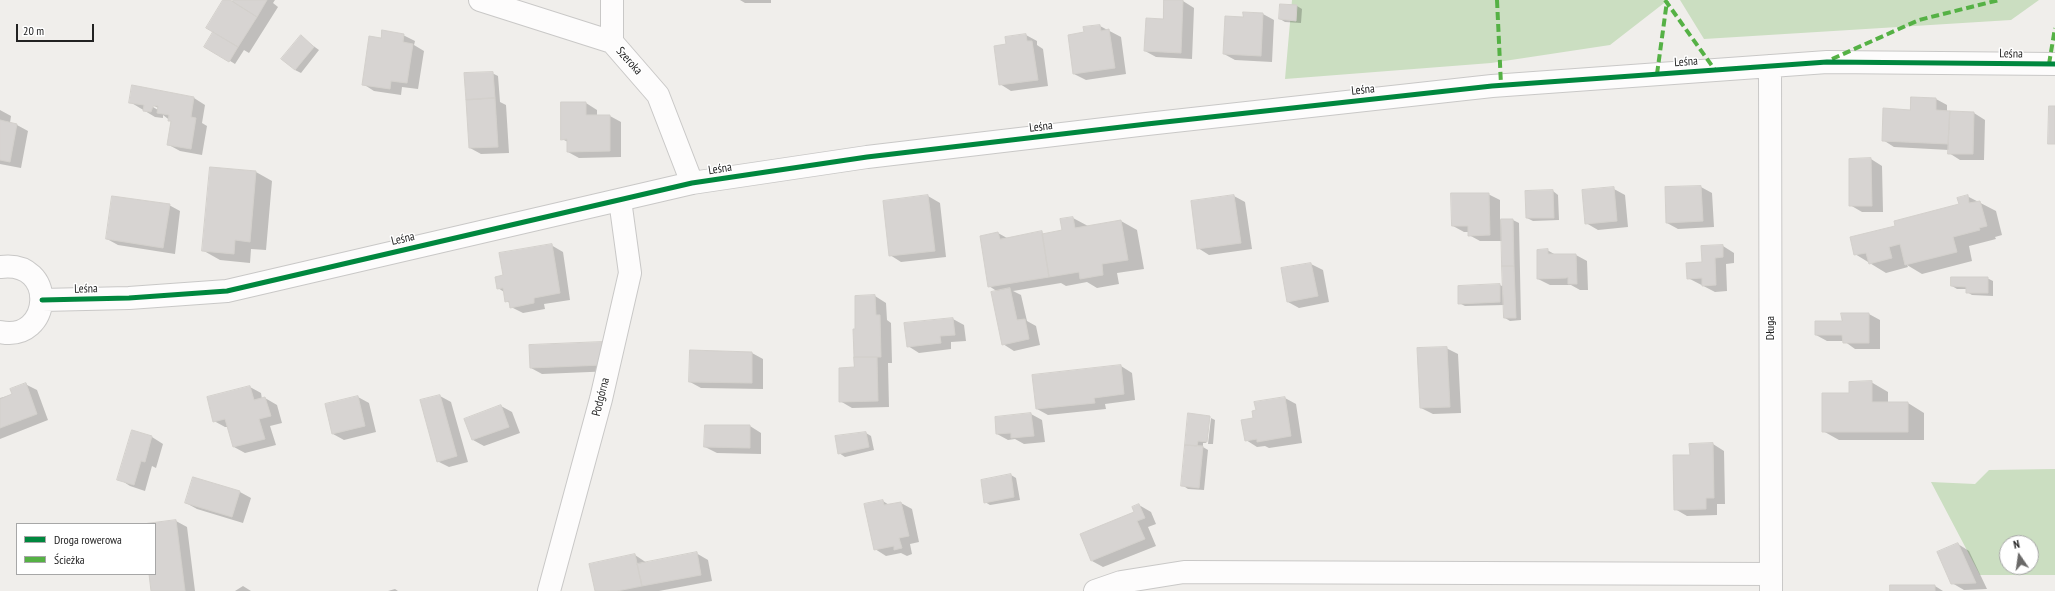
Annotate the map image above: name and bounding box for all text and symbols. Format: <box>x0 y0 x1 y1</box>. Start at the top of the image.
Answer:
scale bar <box>18 16 96 42</box>
text: 20 m <box>23 23 44 38</box>
street label: Szeroka <box>613 44 645 78</box>
street label: Leśna <box>1999 47 2023 61</box>
street label: Leśna <box>1674 54 1698 70</box>
street label: Leśna <box>1351 82 1375 98</box>
street label: Leśna <box>1028 118 1054 136</box>
street label: Leśna <box>707 160 733 178</box>
street label: Leśna <box>390 229 416 249</box>
street label: Leśna <box>74 282 98 296</box>
street label: Długa <box>1764 316 1778 340</box>
street label: Podgórna <box>589 376 613 418</box>
legend <box>16 523 156 575</box>
text: Droga rowerowa <box>54 532 122 547</box>
north arrow <box>1999 535 2039 575</box>
text: N <box>2012 537 2021 552</box>
text: Ścieżka <box>54 552 85 567</box>

